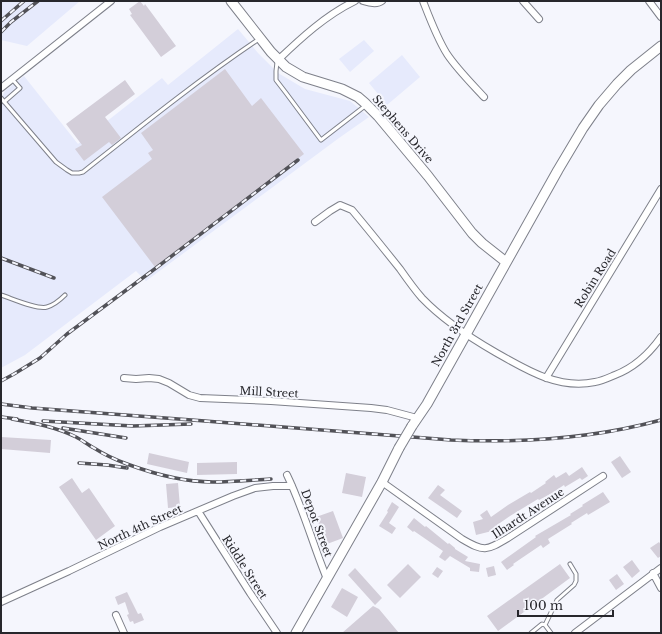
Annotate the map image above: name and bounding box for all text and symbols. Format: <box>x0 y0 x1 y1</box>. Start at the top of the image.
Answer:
street label: Stephens Drive <box>370 92 436 166</box>
street label: Robin Road <box>571 246 619 310</box>
street label: North 3rd Street <box>428 280 486 369</box>
street label: Mill Street <box>239 383 300 401</box>
street label: Ilhardt Avenue <box>489 484 567 542</box>
street label: Depot Street <box>298 487 336 560</box>
street label: North 4th Street <box>96 501 185 553</box>
street label: Riddle Street <box>219 532 271 602</box>
scale bar <box>518 592 613 618</box>
text: 100 m <box>524 598 563 613</box>

